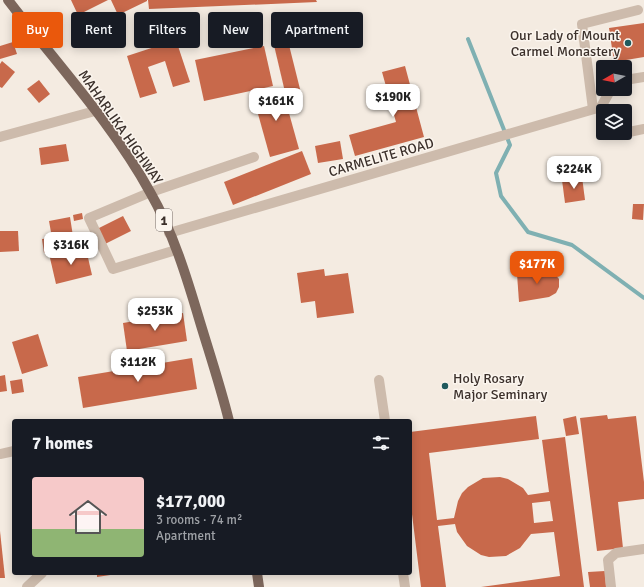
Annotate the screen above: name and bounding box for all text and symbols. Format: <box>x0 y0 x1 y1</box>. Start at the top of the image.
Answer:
chip: Buy <box>12 12 63 48</box>
chip: Rent <box>71 12 126 48</box>
chip: Filters <box>134 12 200 48</box>
chip: New <box>208 12 263 48</box>
chip: Apartment <box>271 12 363 48</box>
place label: Our Lady of Mount Carmel Monastery <box>510 27 620 60</box>
marker: Our Lady of Mount Carmel Monastery <box>623 38 633 48</box>
north arrow <box>596 60 632 96</box>
map controls <box>596 60 632 140</box>
street label: MAHARLIKA HIGHWAY <box>75 67 167 188</box>
pin: $190K <box>365 84 421 118</box>
pin: $161K <box>248 88 304 122</box>
text: $190K <box>375 89 411 105</box>
text: $161K <box>258 93 294 109</box>
button: layers <box>596 104 632 140</box>
street label: CARMELITE ROAD <box>327 134 436 181</box>
pin: $224K <box>546 156 602 190</box>
text: $224K <box>556 161 592 177</box>
road number: 1 <box>156 209 172 231</box>
pin: $316K <box>43 232 99 266</box>
text: $316K <box>53 237 89 253</box>
pin: $177K <box>509 251 565 285</box>
text: $177K <box>519 256 555 272</box>
pin: $253K <box>127 298 183 332</box>
text: $253K <box>137 303 173 319</box>
pin: $112K <box>110 349 166 383</box>
text: $112K <box>120 354 156 370</box>
place label: Holy Rosary Major Seminary <box>453 370 548 403</box>
marker: Holy Rosary Major Seminary <box>440 381 450 391</box>
icon: filters <box>370 432 392 454</box>
text: 7 homes <box>32 433 93 454</box>
text: $177,000 <box>156 491 225 512</box>
icon: home <box>64 493 112 541</box>
text: 3 rooms · 74 m² <box>156 512 242 528</box>
text: Apartment <box>156 528 216 544</box>

